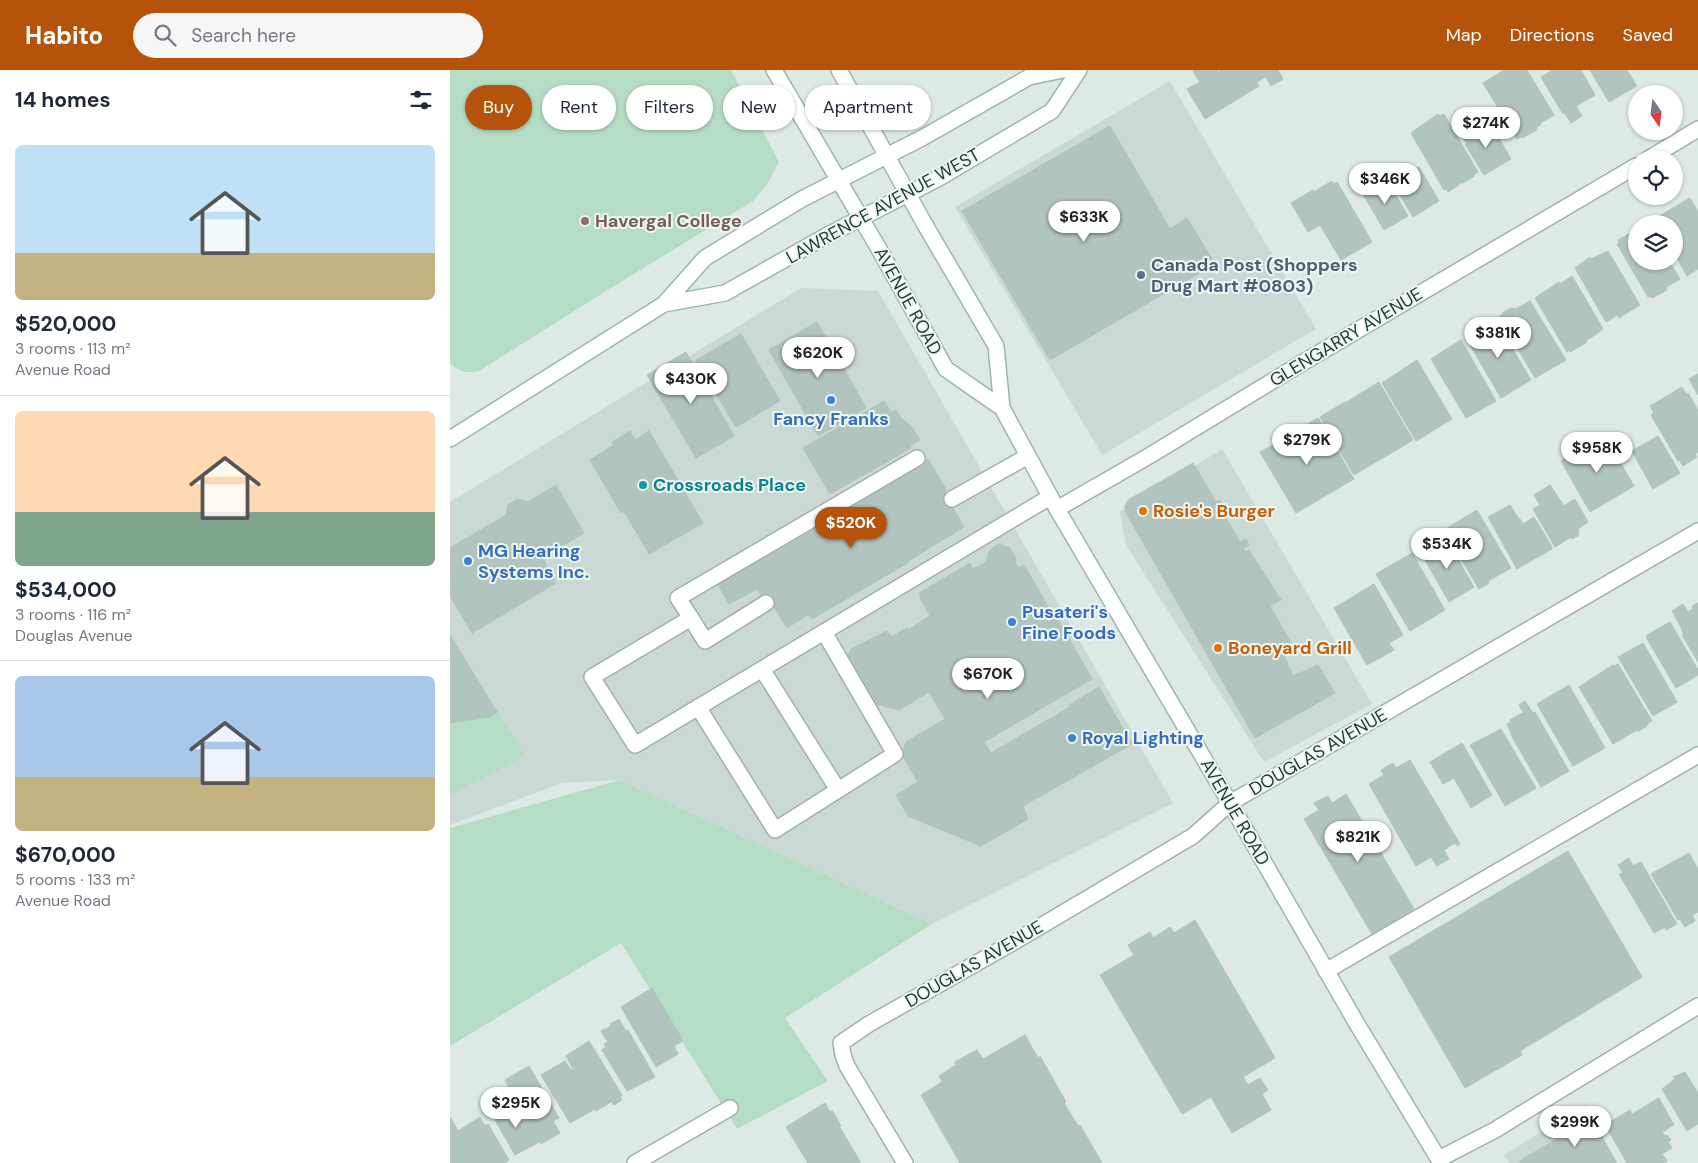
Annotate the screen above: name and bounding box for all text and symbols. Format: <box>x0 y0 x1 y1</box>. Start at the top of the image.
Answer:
search box <box>133 13 483 58</box>
text: Habito <box>25 20 103 51</box>
icon: search <box>151 21 179 49</box>
text: Search here <box>191 23 296 48</box>
text: Map <box>1446 23 1482 47</box>
text: Directions <box>1510 23 1595 47</box>
text: Saved <box>1623 23 1673 47</box>
chip: Buy <box>465 85 532 130</box>
chip: Rent <box>542 85 616 130</box>
chip: Filters <box>626 85 713 130</box>
chip: New <box>723 85 795 130</box>
chip: Apartment <box>805 85 931 130</box>
north arrow <box>1628 85 1682 140</box>
map controls <box>1628 85 1683 270</box>
text: 14 homes <box>15 86 111 114</box>
icon: filters <box>407 86 435 114</box>
pin: $274K <box>1451 106 1521 149</box>
text: $274K <box>1462 112 1510 133</box>
street label: LAWRENCE AVENUE WEST <box>782 143 984 269</box>
button: locate <box>1628 150 1683 205</box>
pin: $346K <box>1350 162 1420 205</box>
text: $346K <box>1360 168 1410 189</box>
icon: home <box>180 178 270 268</box>
pin: $633K <box>1049 200 1119 243</box>
text: $633K <box>1059 206 1109 227</box>
place label: Havergal College <box>595 209 742 233</box>
marker: Havergal College <box>579 215 591 227</box>
button: layers <box>1628 215 1683 270</box>
street label: AVENUE ROAD <box>868 243 948 359</box>
place label: Canada Post (Shoppers Drug Mart #0803) <box>1151 253 1358 298</box>
marker: Canada Post (Shoppers Drug Mart #0803) <box>1135 269 1147 281</box>
street label: GLENGARRY AVENUE <box>1265 282 1427 392</box>
text: $520,000 <box>15 310 116 338</box>
pin: $381K <box>1463 316 1533 359</box>
text: $381K <box>1475 322 1521 343</box>
pin: $620K <box>783 336 853 379</box>
text: 3 rooms · 113 m² <box>15 338 131 359</box>
text: $620K <box>793 342 843 363</box>
text: Avenue Road <box>15 359 111 380</box>
pin: $430K <box>656 362 726 405</box>
text: $430K <box>665 368 717 389</box>
marker: Fancy Franks <box>825 394 837 406</box>
place label: Fancy Franks <box>773 407 889 431</box>
pin: $279K <box>1272 424 1342 466</box>
text: $279K <box>1283 429 1331 450</box>
pin: $958K <box>1562 432 1632 474</box>
text: $958K <box>1572 437 1622 458</box>
icon: home <box>180 443 270 533</box>
place label: Crossroads Place <box>653 473 806 497</box>
marker: Crossroads Place <box>637 479 649 491</box>
place label: Rosie's Burger <box>1153 499 1275 523</box>
marker: Rosie's Burger <box>1137 505 1149 517</box>
pin: $520K <box>816 506 886 549</box>
text: $520K <box>826 512 876 533</box>
pin: $534K <box>1412 528 1482 570</box>
text: $534K <box>1422 533 1472 554</box>
place label: MG Hearing Systems Inc. <box>478 539 589 584</box>
marker: MG Hearing Systems Inc. <box>462 555 474 567</box>
text: $534,000 <box>15 576 117 604</box>
place label: Pusateri's Fine Foods <box>1022 600 1116 645</box>
text: 3 rooms · 116 m² <box>15 604 131 625</box>
marker: Pusateri's Fine Foods <box>1006 616 1018 628</box>
text: Douglas Avenue <box>15 625 133 646</box>
place label: Boneyard Grill <box>1228 636 1352 660</box>
marker: Boneyard Grill <box>1212 642 1224 654</box>
pin: $670K <box>953 658 1023 700</box>
text: $670K <box>963 663 1013 684</box>
street label: DOUGLAS AVENUE <box>1245 703 1391 801</box>
icon: home <box>180 708 270 798</box>
place label: Royal Lighting <box>1082 726 1204 750</box>
marker: Royal Lighting <box>1066 732 1078 744</box>
street label: AVENUE ROAD <box>1195 754 1275 870</box>
pin: $821K <box>1323 820 1393 863</box>
text: $821K <box>1335 826 1381 847</box>
text: $670,000 <box>15 841 116 869</box>
text: 5 rooms · 133 m² <box>15 869 135 890</box>
text: Avenue Road <box>15 890 111 911</box>
street label: DOUGLAS AVENUE <box>901 915 1047 1013</box>
pin: $295K <box>481 1086 551 1129</box>
text: $295K <box>491 1092 541 1113</box>
pin: $299K <box>1540 1106 1610 1148</box>
text: $299K <box>1550 1111 1600 1132</box>

